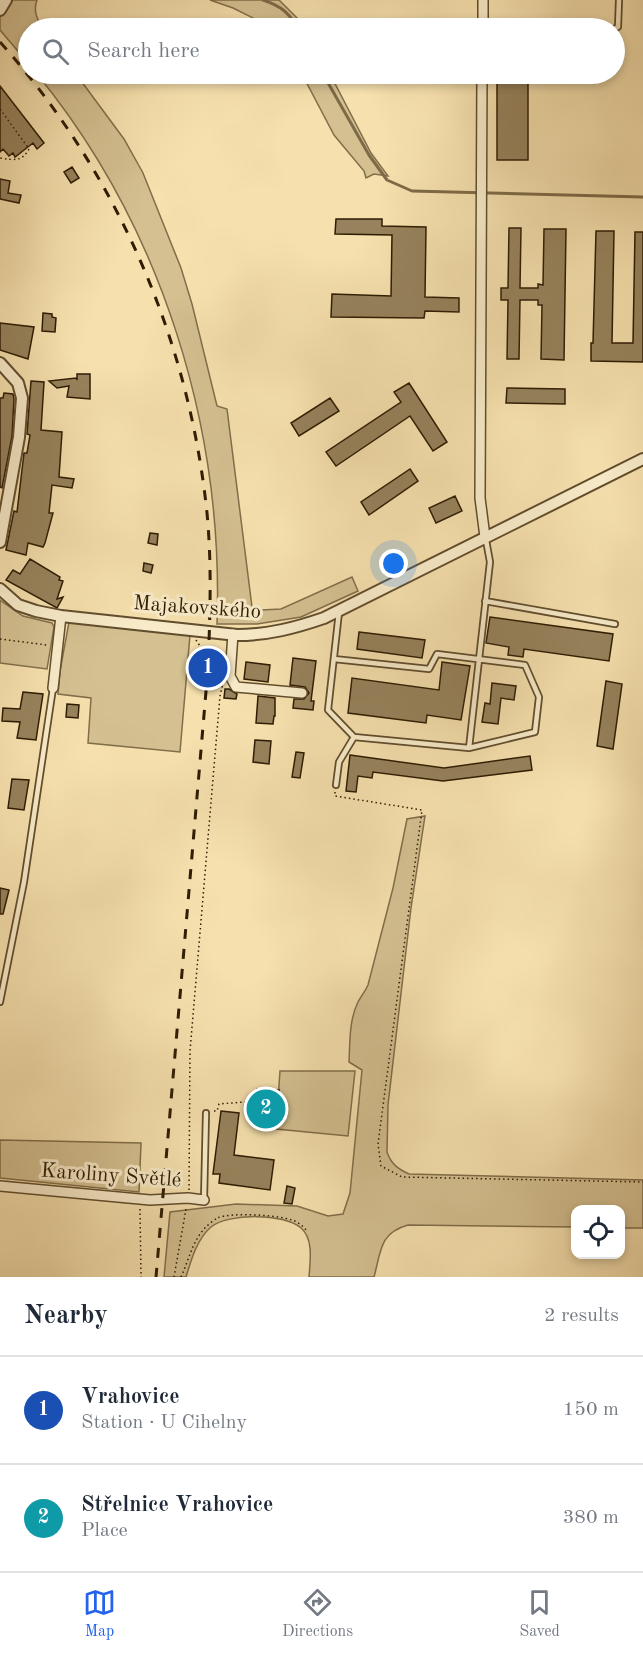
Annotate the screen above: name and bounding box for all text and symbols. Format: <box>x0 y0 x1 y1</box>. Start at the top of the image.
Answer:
search box <box>18 18 625 84</box>
icon: search <box>39 35 72 68</box>
text: Search here <box>87 40 200 62</box>
your location <box>379 549 408 578</box>
street label: Majakovského <box>132 593 262 623</box>
pin: 1 <box>188 646 228 690</box>
pin: 2 <box>246 1086 286 1132</box>
street label: Karoliny Světlé <box>40 1161 182 1191</box>
map controls <box>571 1205 625 1259</box>
button: locate <box>571 1205 625 1259</box>
text: Nearby <box>24 1303 108 1329</box>
text: 2 results <box>544 1306 619 1326</box>
text: Vrahovice <box>81 1386 180 1408</box>
text: 1 <box>38 1400 49 1420</box>
text: 150 m <box>563 1400 619 1420</box>
text: Station · U Cihelny <box>81 1413 247 1433</box>
text: Střelnice Vrahovice <box>81 1494 274 1516</box>
text: 2 <box>38 1508 49 1528</box>
text: 380 m <box>563 1508 619 1528</box>
text: Place <box>81 1521 128 1541</box>
tab: Map <box>83 1586 116 1642</box>
tab: Directions <box>282 1586 353 1642</box>
tab: Saved <box>519 1586 560 1642</box>

